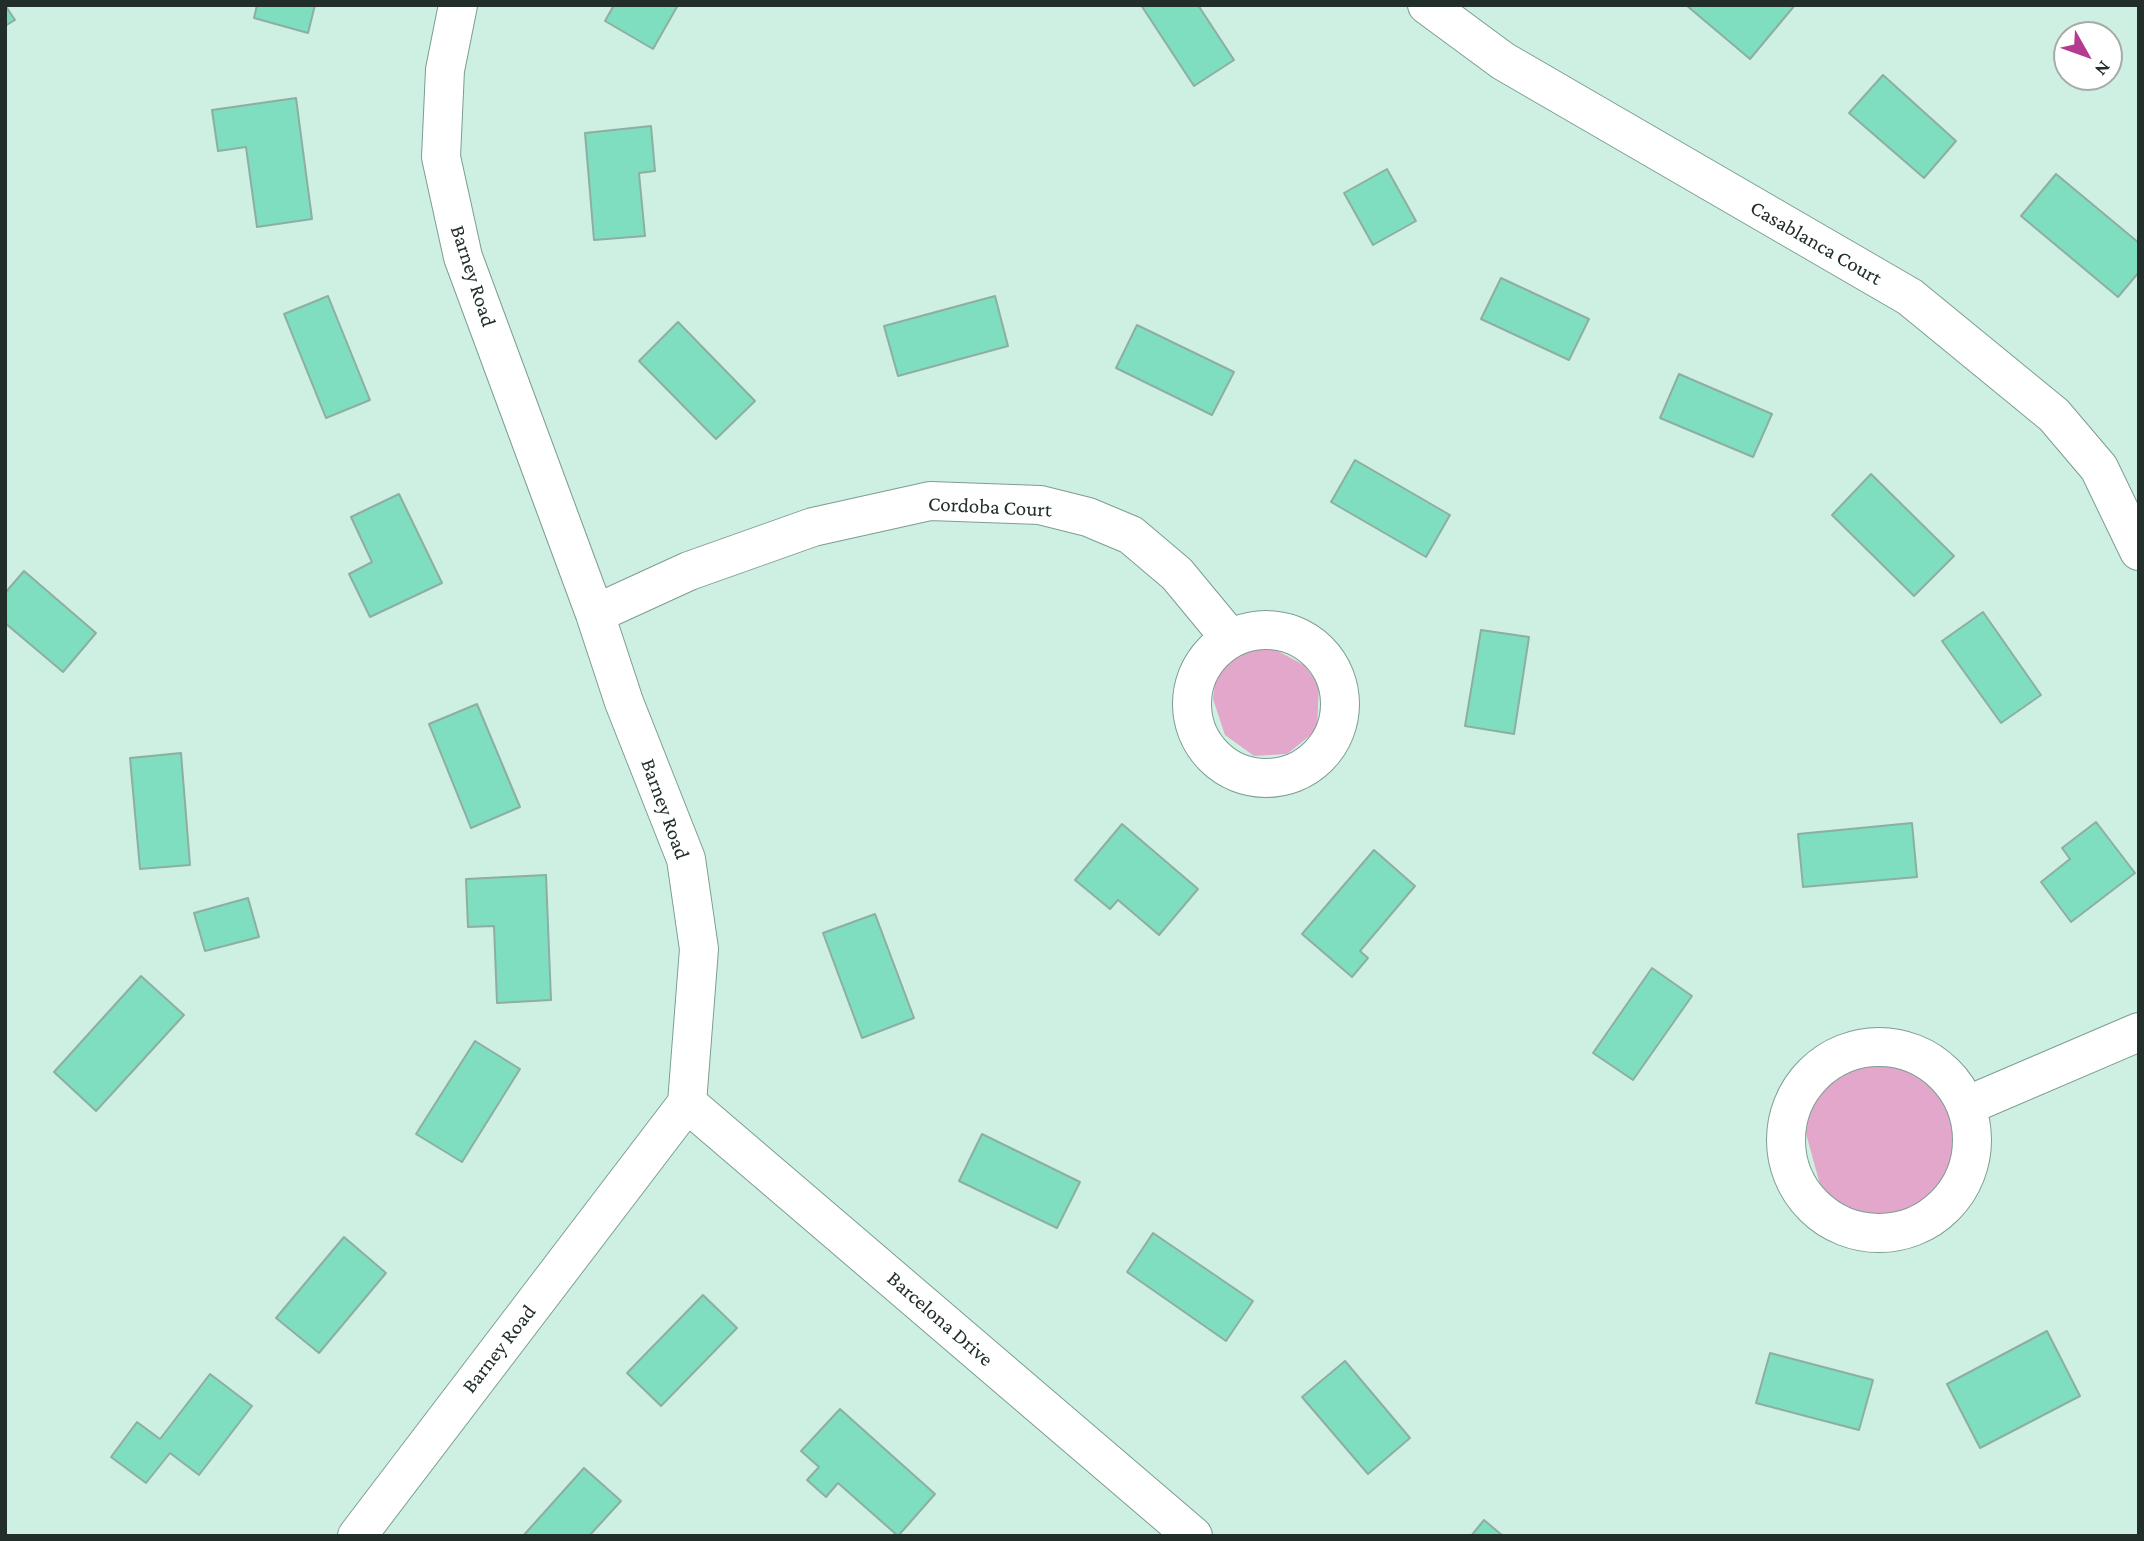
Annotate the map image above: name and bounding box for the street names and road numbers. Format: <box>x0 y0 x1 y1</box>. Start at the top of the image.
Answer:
street label: Casablanca Court <box>1746 195 1886 291</box>
street label: Barney Road <box>445 222 501 330</box>
street label: Cordoba Court <box>927 491 1053 523</box>
street label: Barney Road <box>635 755 695 863</box>
street label: Barcelona Drive <box>882 1266 998 1372</box>
street label: Barney Road <box>457 1300 541 1398</box>

